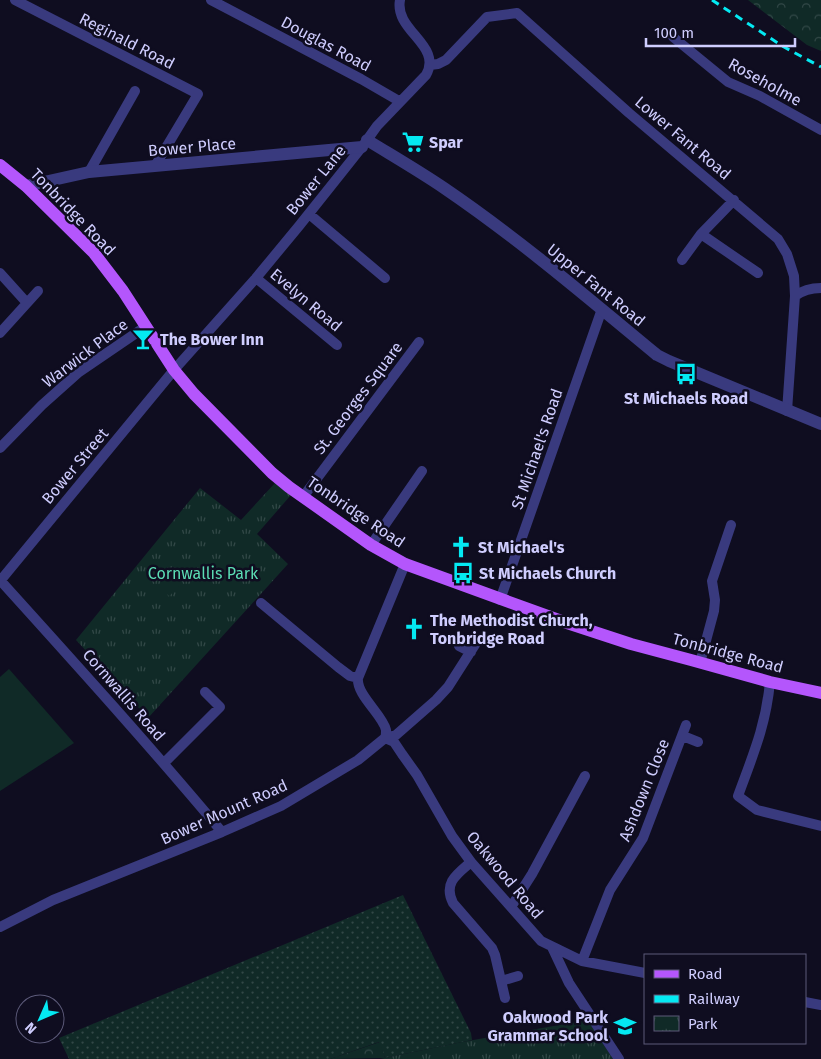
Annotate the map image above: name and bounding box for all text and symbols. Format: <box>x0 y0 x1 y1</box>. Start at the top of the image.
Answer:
street label: Reginald Road <box>76 9 178 73</box>
street label: Douglas Road <box>278 12 374 76</box>
scale bar <box>646 15 795 47</box>
text: 100 m <box>654 24 694 42</box>
street label: Roseholme <box>725 54 805 110</box>
street label: Lower Fant Road <box>631 92 735 184</box>
supermarket icon: Spar <box>400 129 426 155</box>
place label: Spar <box>429 133 463 152</box>
street label: Bower Place <box>147 134 237 160</box>
street label: Bower Lane <box>282 141 350 219</box>
street label: Tonbridge Road <box>27 164 119 260</box>
street label: Upper Fant Road <box>543 240 649 330</box>
street label: Evelyn Road <box>266 265 346 335</box>
street label: Warwick Place <box>38 315 132 391</box>
bar icon: The Bower Inn <box>130 326 156 352</box>
place label: The Bower Inn <box>160 330 264 349</box>
street label: St. Georges Square <box>310 338 406 458</box>
bus stop icon: St Michaels Road <box>673 361 699 387</box>
street label: St Michael's Road <box>507 386 567 512</box>
place label: St Michaels Road <box>624 389 748 408</box>
street label: Bower Street <box>38 424 112 508</box>
street label: Tonbridge Road <box>304 472 408 552</box>
church icon: St Michael's <box>448 534 474 560</box>
place label: St Michael's <box>478 538 565 557</box>
bus stop icon: St Michaels Church <box>450 560 476 586</box>
park label: Cornwallis Park <box>148 564 259 583</box>
place label: St Michaels Church <box>479 564 616 583</box>
place label: The Methodist Church, Tonbridge Road <box>430 611 593 648</box>
church icon: The Methodist Church, Tonbridge Road <box>401 616 427 642</box>
street label: Tonbridge Road <box>671 629 785 677</box>
street label: Cornwallis Road <box>79 645 169 745</box>
street label: Ashdown Close <box>615 736 673 844</box>
street label: Bower Mount Road <box>158 775 290 849</box>
street label: Oakwood Road <box>463 827 547 923</box>
legend <box>644 954 806 1044</box>
text: Road <box>688 965 723 983</box>
text: Railway <box>688 990 740 1008</box>
north arrow <box>15 994 65 1044</box>
place label: Oakwood Park Grammar School <box>488 1008 608 1045</box>
school or university icon: Oakwood Park Grammar School <box>612 1013 638 1039</box>
text: Park <box>688 1015 718 1033</box>
text: N <box>22 1019 40 1037</box>

